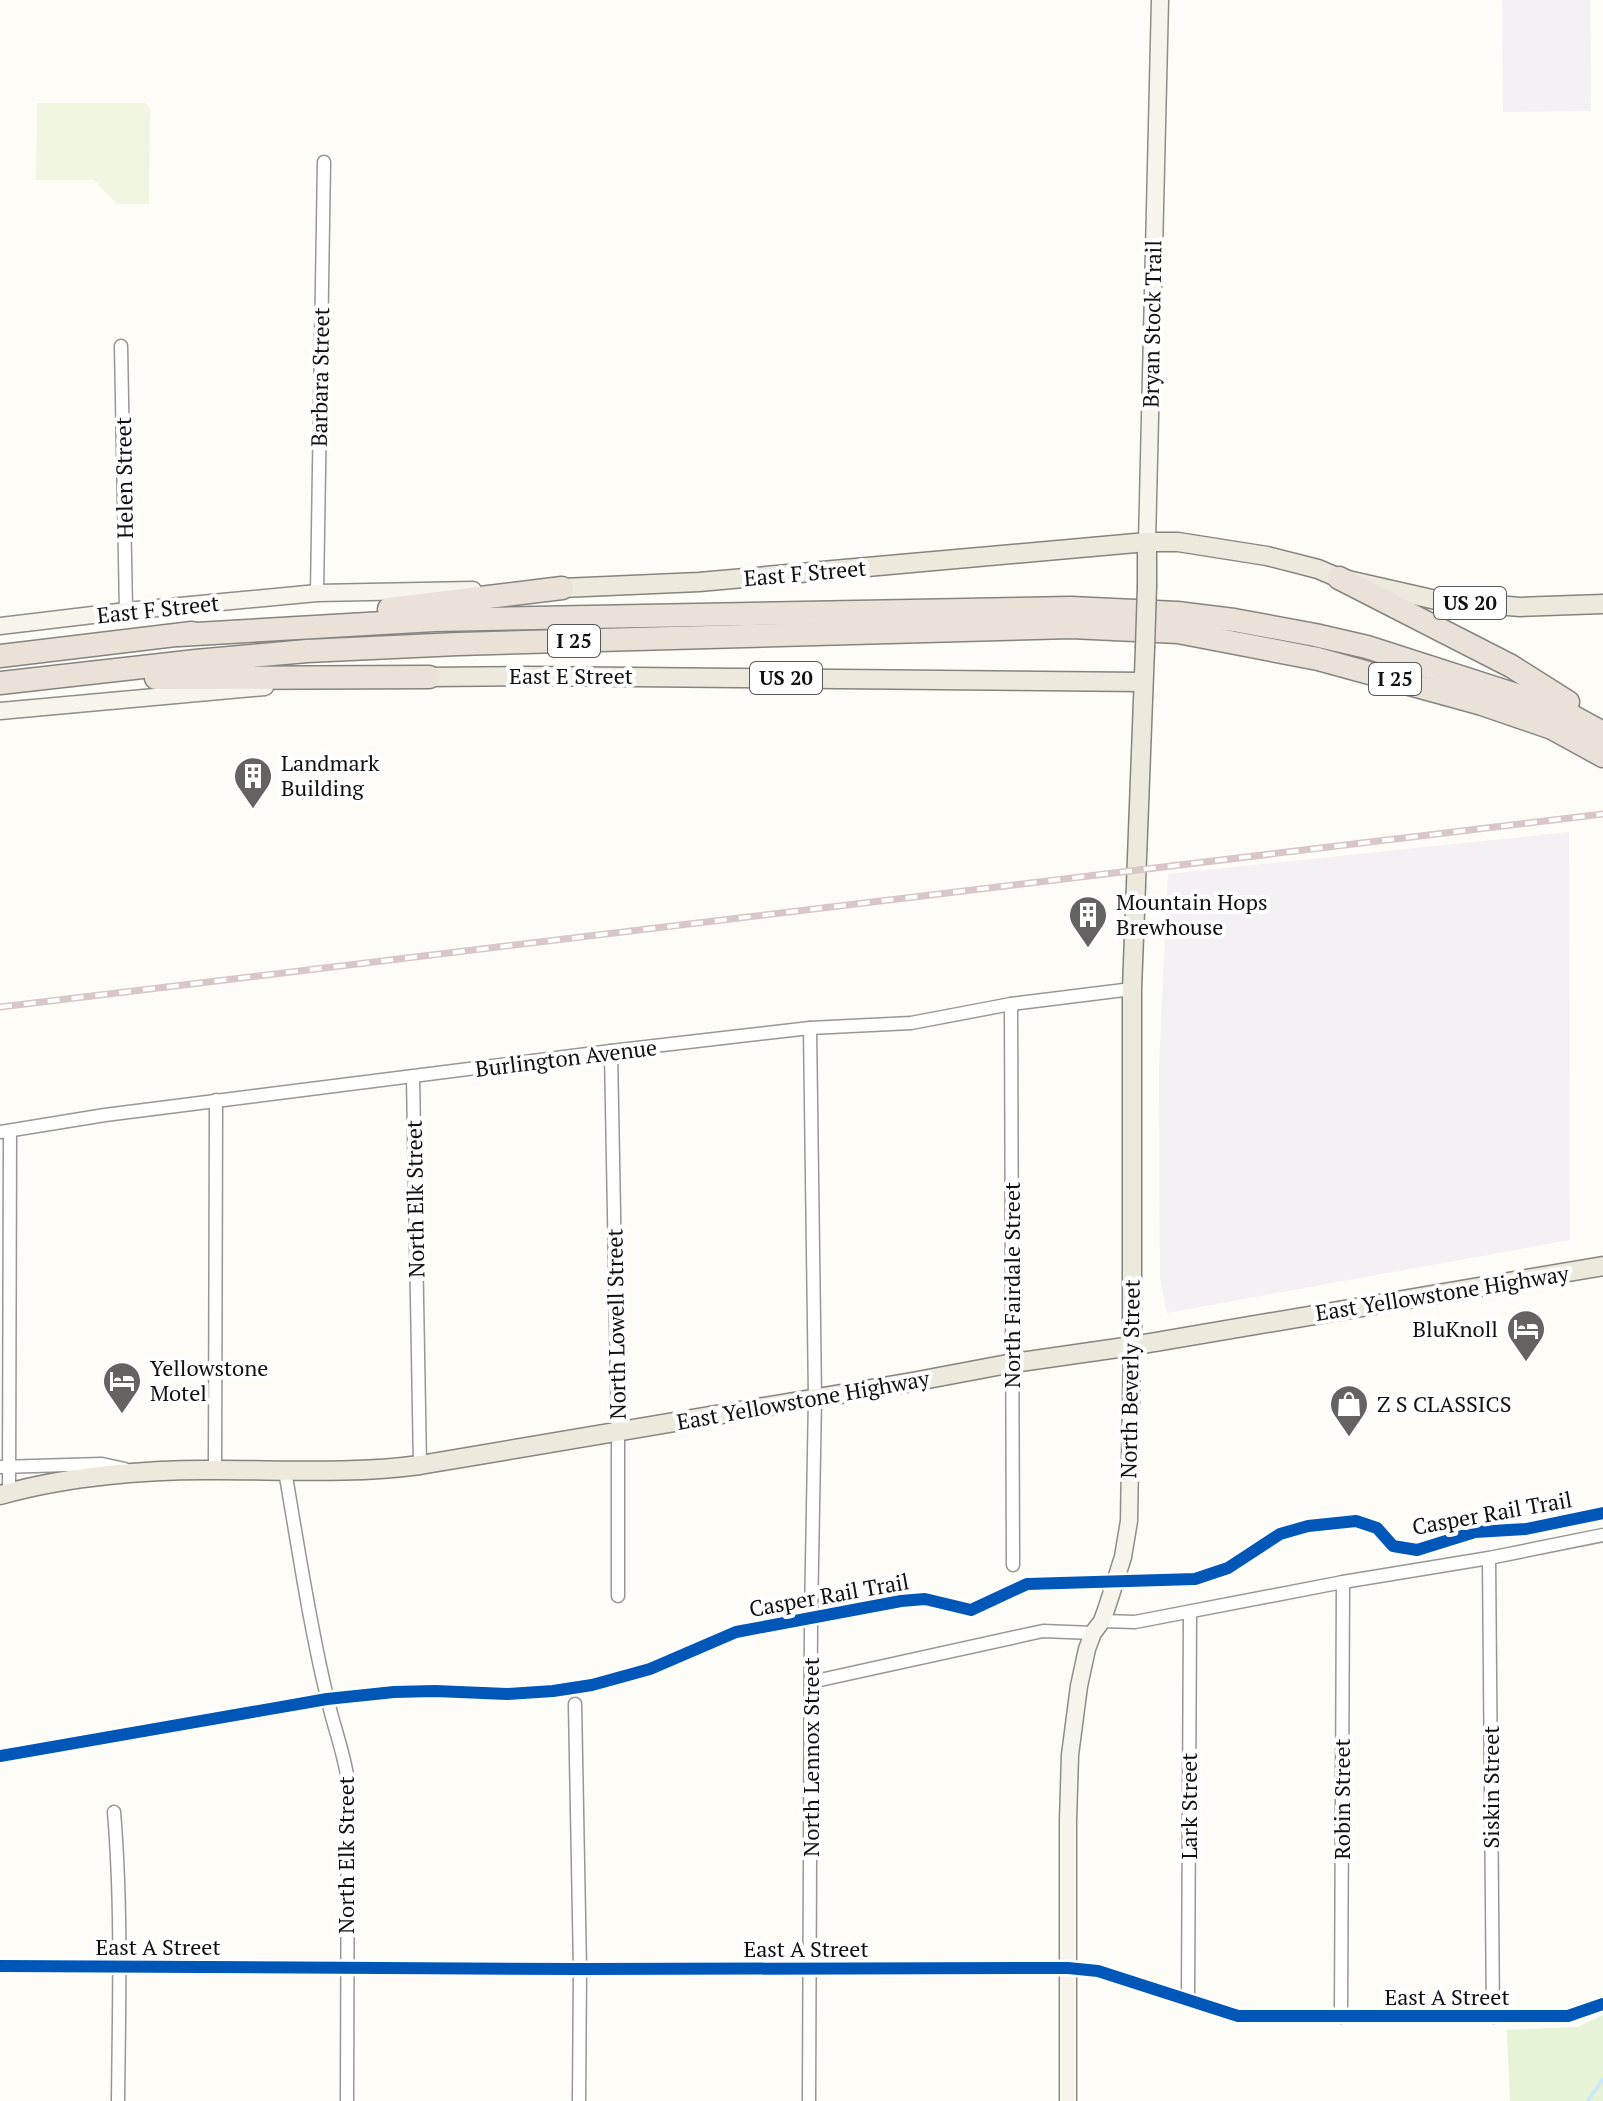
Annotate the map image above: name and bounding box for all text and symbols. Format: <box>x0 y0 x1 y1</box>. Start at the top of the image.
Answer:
street label: Bryan Stock Trail <box>1136 240 1167 408</box>
street label: Barbara Street <box>304 307 335 447</box>
street label: Helen Street <box>108 417 139 539</box>
street label: East F Street <box>742 553 867 592</box>
road number: US 20 <box>1434 587 1506 619</box>
street label: East F Street <box>95 588 221 629</box>
road number: I 25 <box>548 625 600 657</box>
street label: East E Street <box>509 661 633 690</box>
road number: US 20 <box>750 662 822 694</box>
road number: I 25 <box>1369 663 1421 695</box>
place label: Landmark Building <box>281 748 380 802</box>
building icon: Landmark Building <box>232 755 274 810</box>
place label: Mountain Hops Brewhouse <box>1116 887 1267 941</box>
building icon: Mountain Hops Brewhouse <box>1067 894 1109 949</box>
street label: Burlington Avenue <box>473 1032 658 1083</box>
street label: North Elk Street <box>399 1120 430 1278</box>
street label: North Fairdale Street <box>997 1182 1026 1388</box>
street label: North Lowell Street <box>599 1228 632 1420</box>
street label: East Yellowstone Highway <box>1313 1258 1572 1327</box>
street label: North Beverly Street <box>1113 1279 1146 1479</box>
hotel icon: BluKnoll <box>1505 1308 1547 1363</box>
place label: BluKnoll <box>1413 1314 1498 1343</box>
place label: Yellowstone Motel <box>150 1353 268 1407</box>
hotel icon: Yellowstone Motel <box>101 1360 143 1415</box>
street label: East Yellowstone Highway <box>674 1363 932 1436</box>
shop icon: Z S CLASSICS <box>1328 1383 1370 1438</box>
place label: Z S CLASSICS <box>1377 1389 1511 1418</box>
street label: Casper Rail Trail <box>1410 1484 1574 1541</box>
street label: Casper Rail Trail <box>747 1566 911 1623</box>
street label: North Lennox Street <box>796 1657 825 1857</box>
street label: Siskin Street <box>1476 1725 1505 1849</box>
street label: Robin Street <box>1327 1738 1356 1860</box>
street label: Lark Street <box>1174 1752 1203 1860</box>
street label: North Elk Street <box>331 1776 360 1934</box>
street label: East A Street <box>95 1932 221 1961</box>
street label: East A Street <box>743 1934 869 1963</box>
street label: East A Street <box>1384 1982 1510 2011</box>

